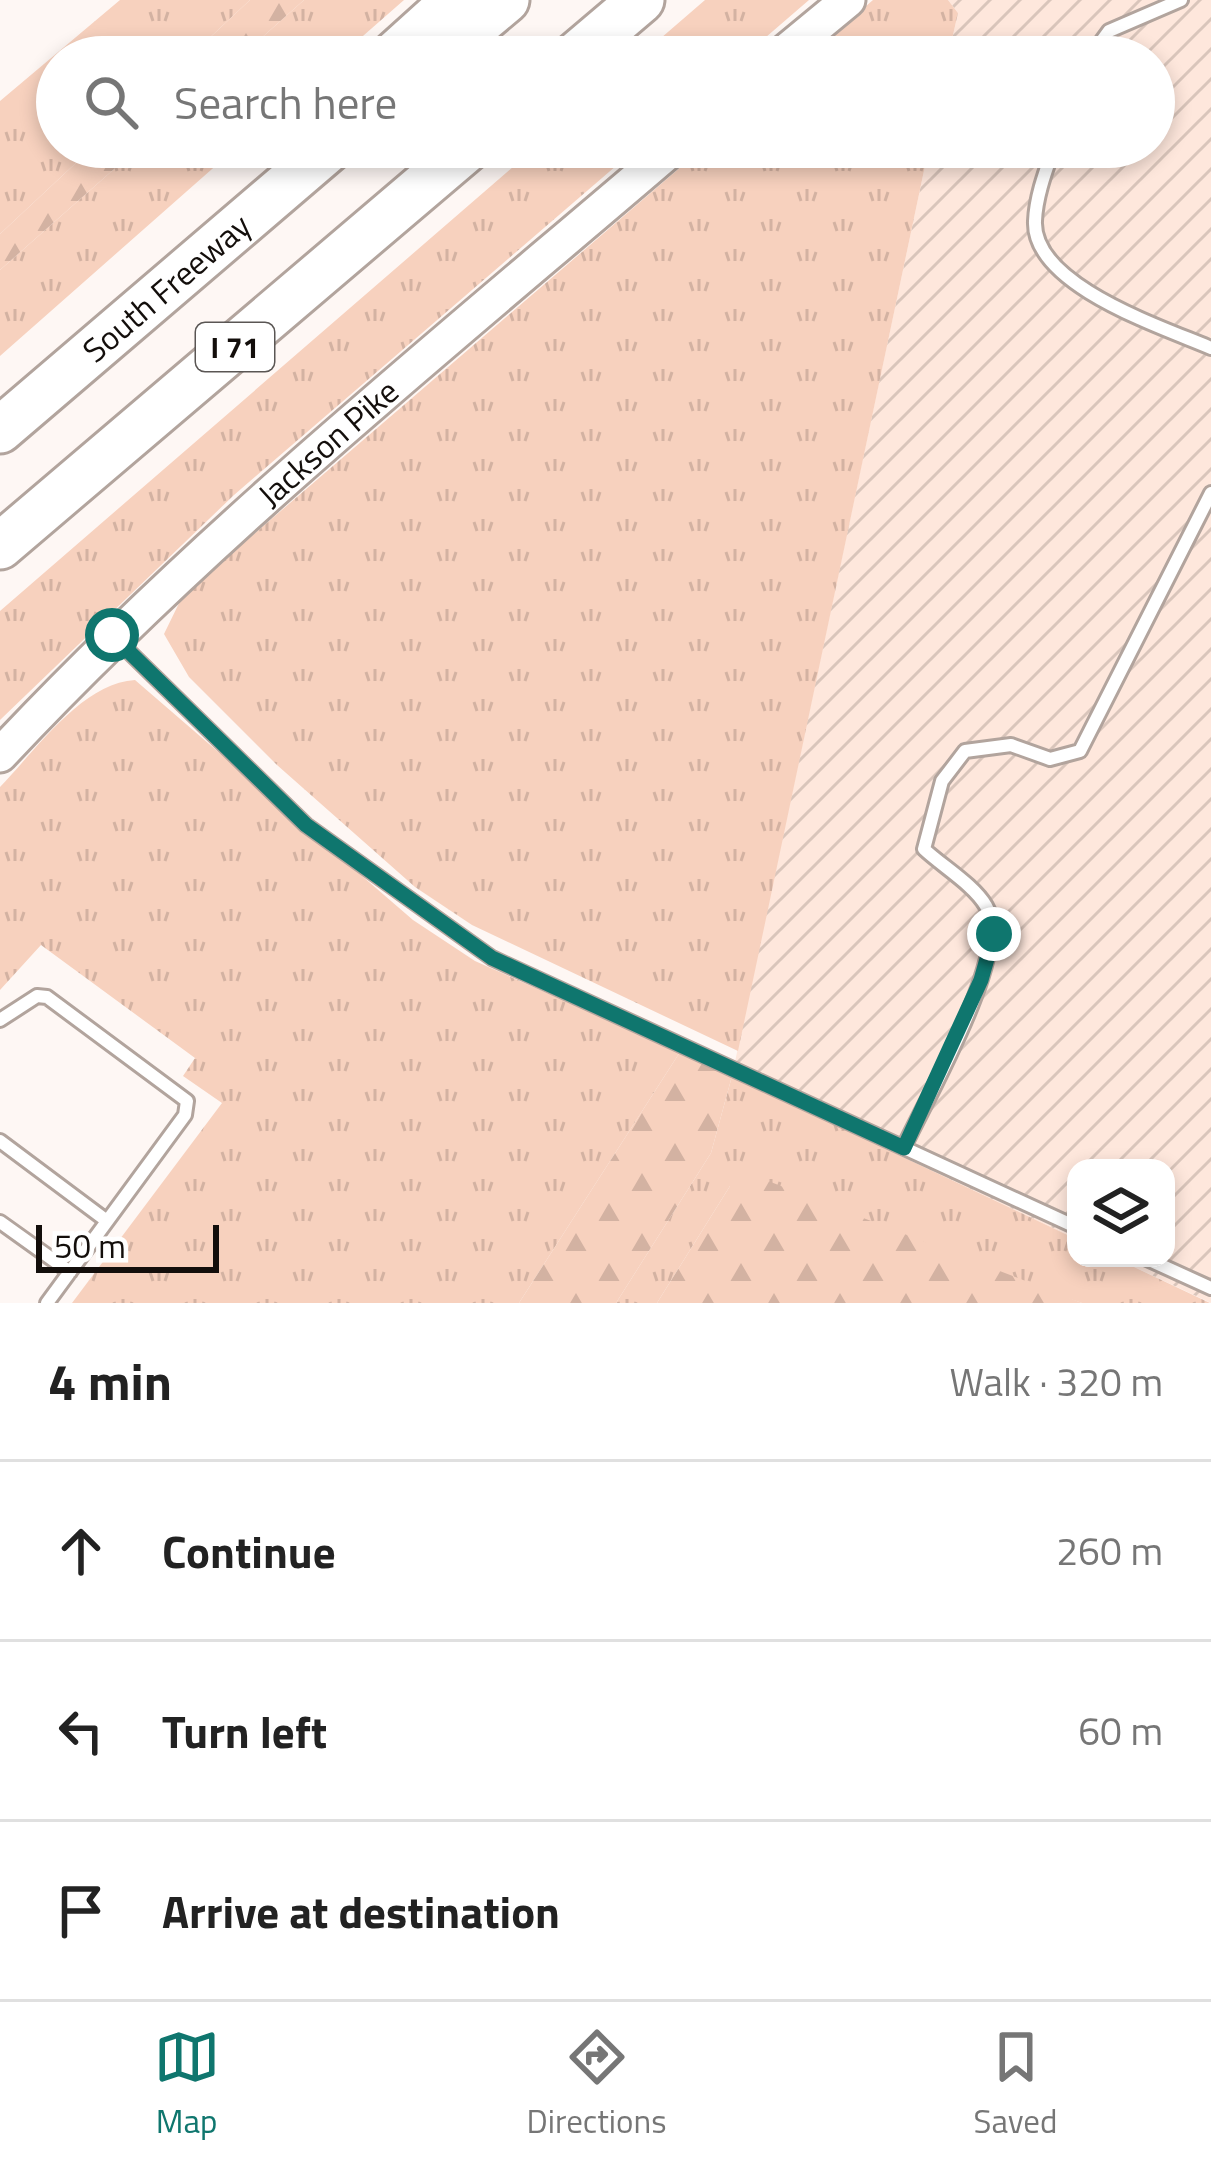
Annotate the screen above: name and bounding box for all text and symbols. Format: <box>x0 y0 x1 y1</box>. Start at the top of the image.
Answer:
search box <box>36 36 1175 168</box>
text: Search here <box>174 68 397 136</box>
icon: search <box>78 69 144 135</box>
street label: South Freeway <box>71 201 262 374</box>
road number: I 71 <box>196 323 274 371</box>
street label: Jackson Pike <box>246 367 409 519</box>
route start <box>85 608 139 662</box>
route end <box>967 907 1021 961</box>
map controls <box>1067 1159 1175 1267</box>
button: layers <box>1067 1159 1175 1267</box>
scale bar <box>36 1219 219 1272</box>
text: 50 m <box>54 1221 126 1271</box>
text: 4 min <box>48 1342 172 1420</box>
text: Walk · 320 m <box>949 1352 1163 1411</box>
text: Continue <box>162 1517 336 1585</box>
icon: ahead <box>48 1518 114 1584</box>
text: 260 m <box>1056 1521 1163 1580</box>
text: Turn left <box>162 1697 327 1765</box>
icon: left <box>48 1698 114 1764</box>
text: 60 m <box>1078 1701 1163 1760</box>
text: Arrive at destination <box>162 1877 560 1945</box>
icon: arrive <box>48 1878 114 1944</box>
tab: Map <box>154 2024 220 2146</box>
tab: Directions <box>527 2024 667 2146</box>
tab: Saved <box>974 2024 1057 2146</box>

